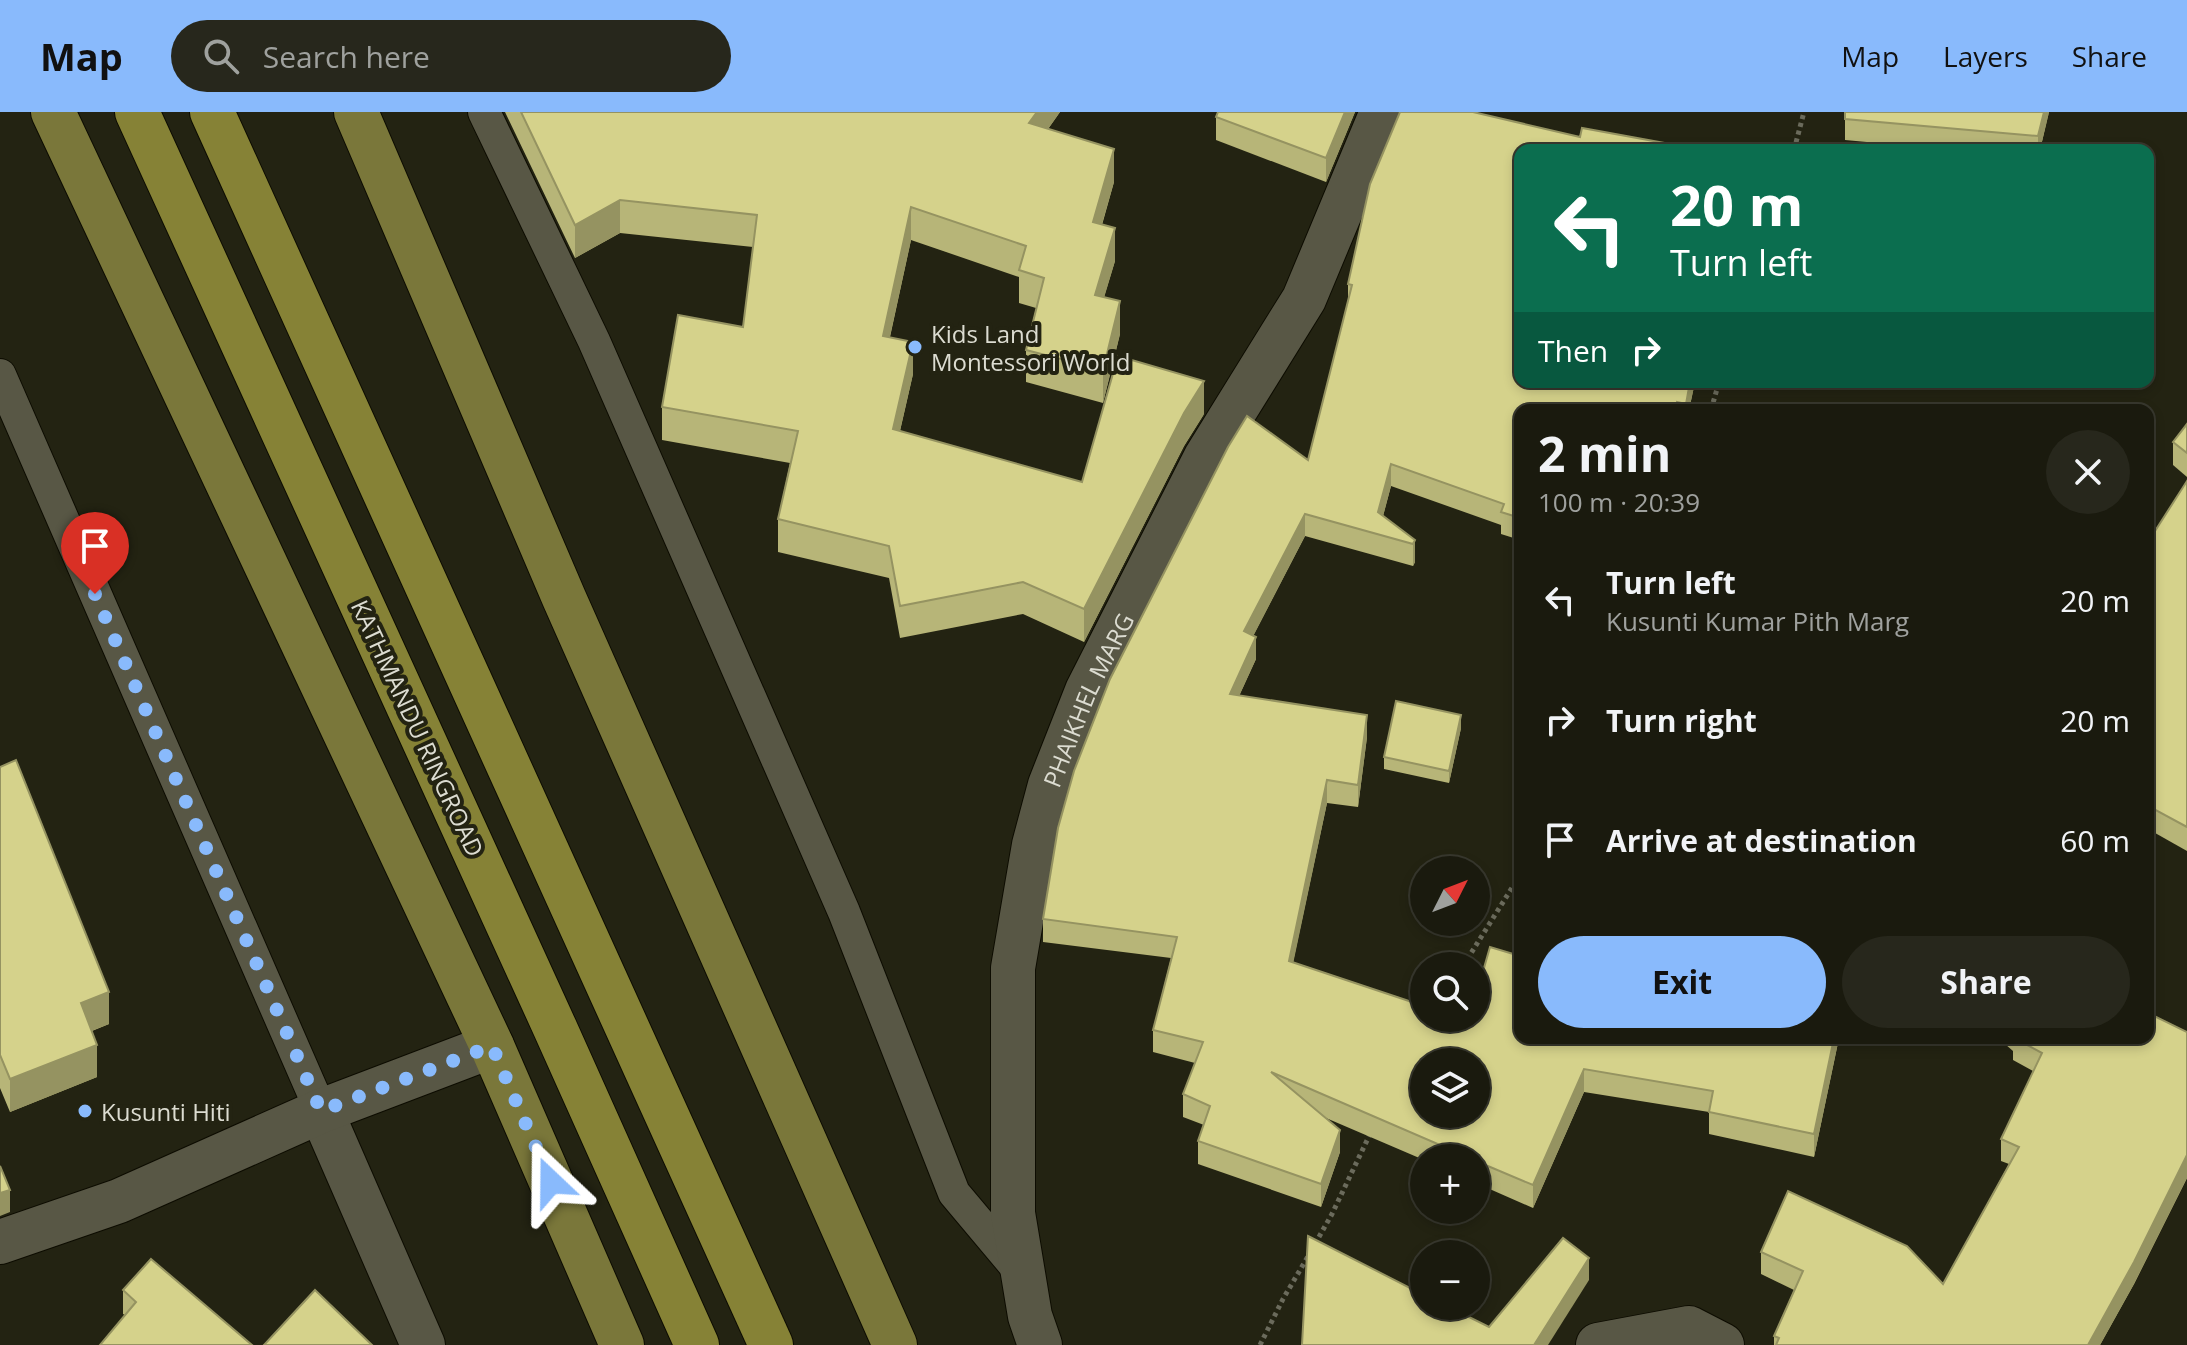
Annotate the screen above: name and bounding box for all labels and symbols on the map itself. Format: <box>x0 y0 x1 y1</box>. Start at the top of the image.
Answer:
place label: Kids Land Montessori World <box>931 317 1130 378</box>
marker: Kids Land Montessori World <box>906 338 924 356</box>
pin <box>61 512 129 594</box>
street label: KATHMANDU RINGROAD <box>344 594 492 862</box>
street label: PHAIKHEL MARG <box>1034 607 1141 792</box>
north arrow <box>1410 856 1490 936</box>
place label: Kusunti Hiti <box>101 1095 231 1128</box>
marker: Kusunti Hiti <box>76 1102 94 1120</box>
position arrow <box>509 1140 593 1224</box>

